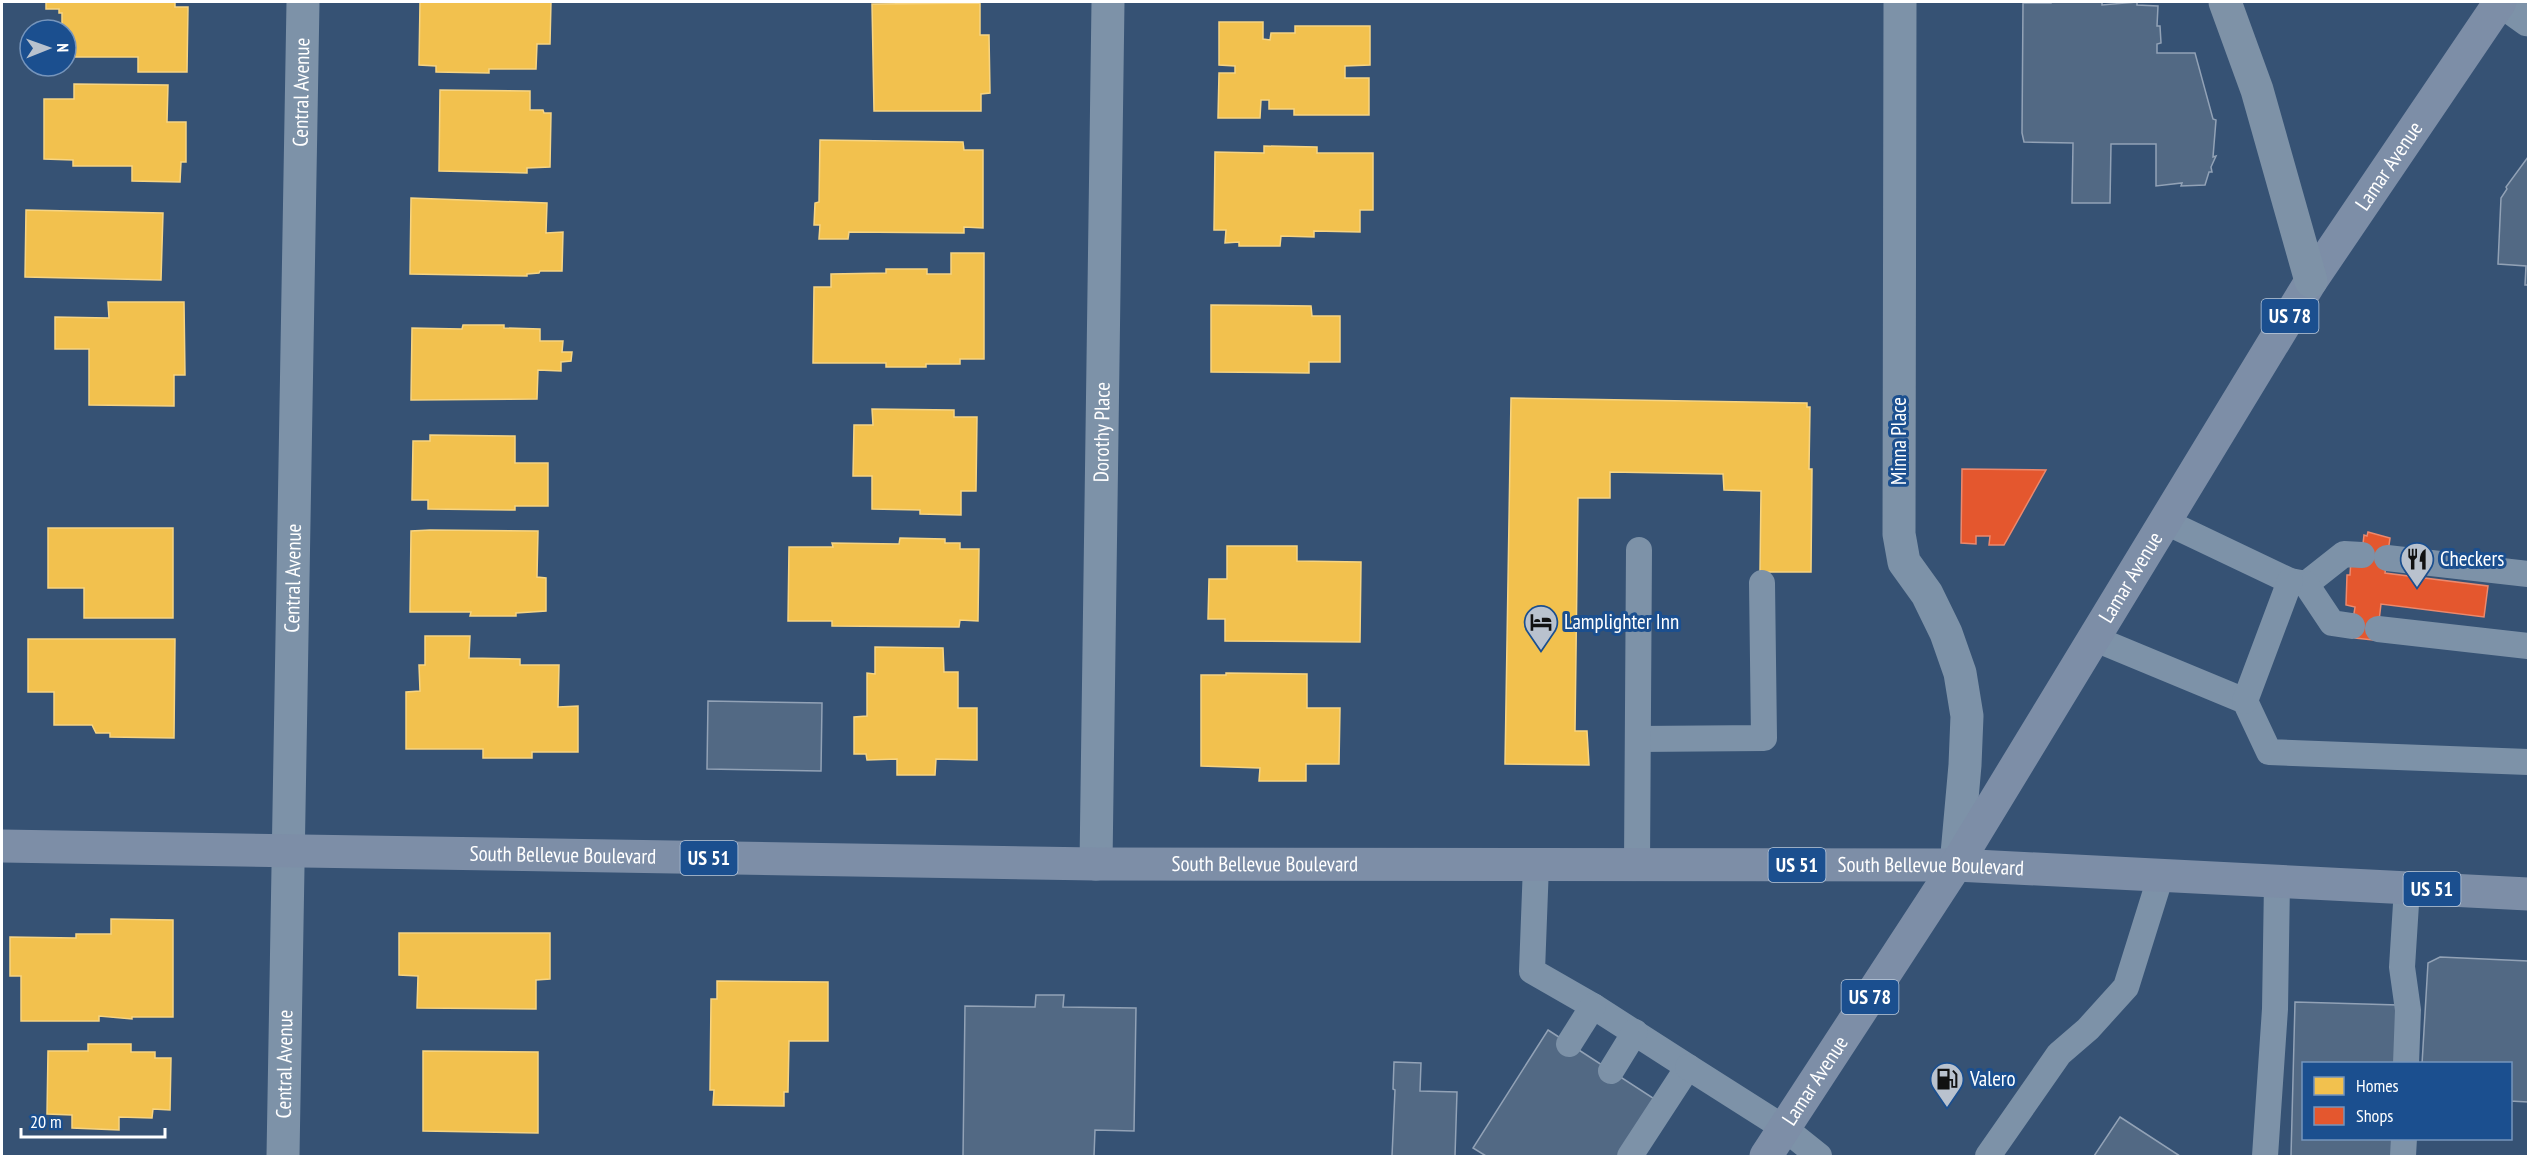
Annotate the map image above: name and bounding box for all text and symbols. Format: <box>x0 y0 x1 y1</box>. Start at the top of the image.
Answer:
north arrow <box>18 18 78 78</box>
street label: Central Avenue <box>286 37 315 147</box>
text: N <box>53 43 73 52</box>
street label: Lamar Avenue <box>2349 116 2428 215</box>
road number: US 78 <box>2262 299 2318 333</box>
street label: Dorothy Place <box>1087 382 1116 482</box>
street label: Minna Place <box>1885 397 1912 485</box>
street label: Central Avenue <box>278 523 307 633</box>
street label: Lamar Avenue <box>2092 527 2168 628</box>
restaurant icon: Checkers <box>2399 541 2435 588</box>
place label: Checkers <box>2440 545 2504 572</box>
hotel icon: Lamplighter Inn <box>1523 604 1559 651</box>
place label: Lamplighter Inn <box>1564 608 1679 635</box>
street label: South Bellevue Boulevard <box>469 840 656 870</box>
road number: US 51 <box>680 841 738 875</box>
road number: US 51 <box>1768 848 1826 882</box>
street label: South Bellevue Boulevard <box>1172 850 1358 877</box>
street label: South Bellevue Boulevard <box>1838 851 2025 881</box>
road number: US 51 <box>2404 872 2460 906</box>
road number: US 78 <box>1842 980 1898 1014</box>
street label: Central Avenue <box>270 1009 299 1119</box>
street label: Lamar Avenue <box>1776 1030 1854 1130</box>
fuel station icon: Valero <box>1929 1061 1965 1108</box>
legend <box>2302 1062 2512 1140</box>
place label: Valero <box>1969 1065 2016 1092</box>
text: Homes <box>2356 1074 2399 1097</box>
scale bar <box>21 1101 165 1139</box>
text: Shops <box>2356 1104 2393 1127</box>
text: 20 m <box>30 1110 62 1133</box>

